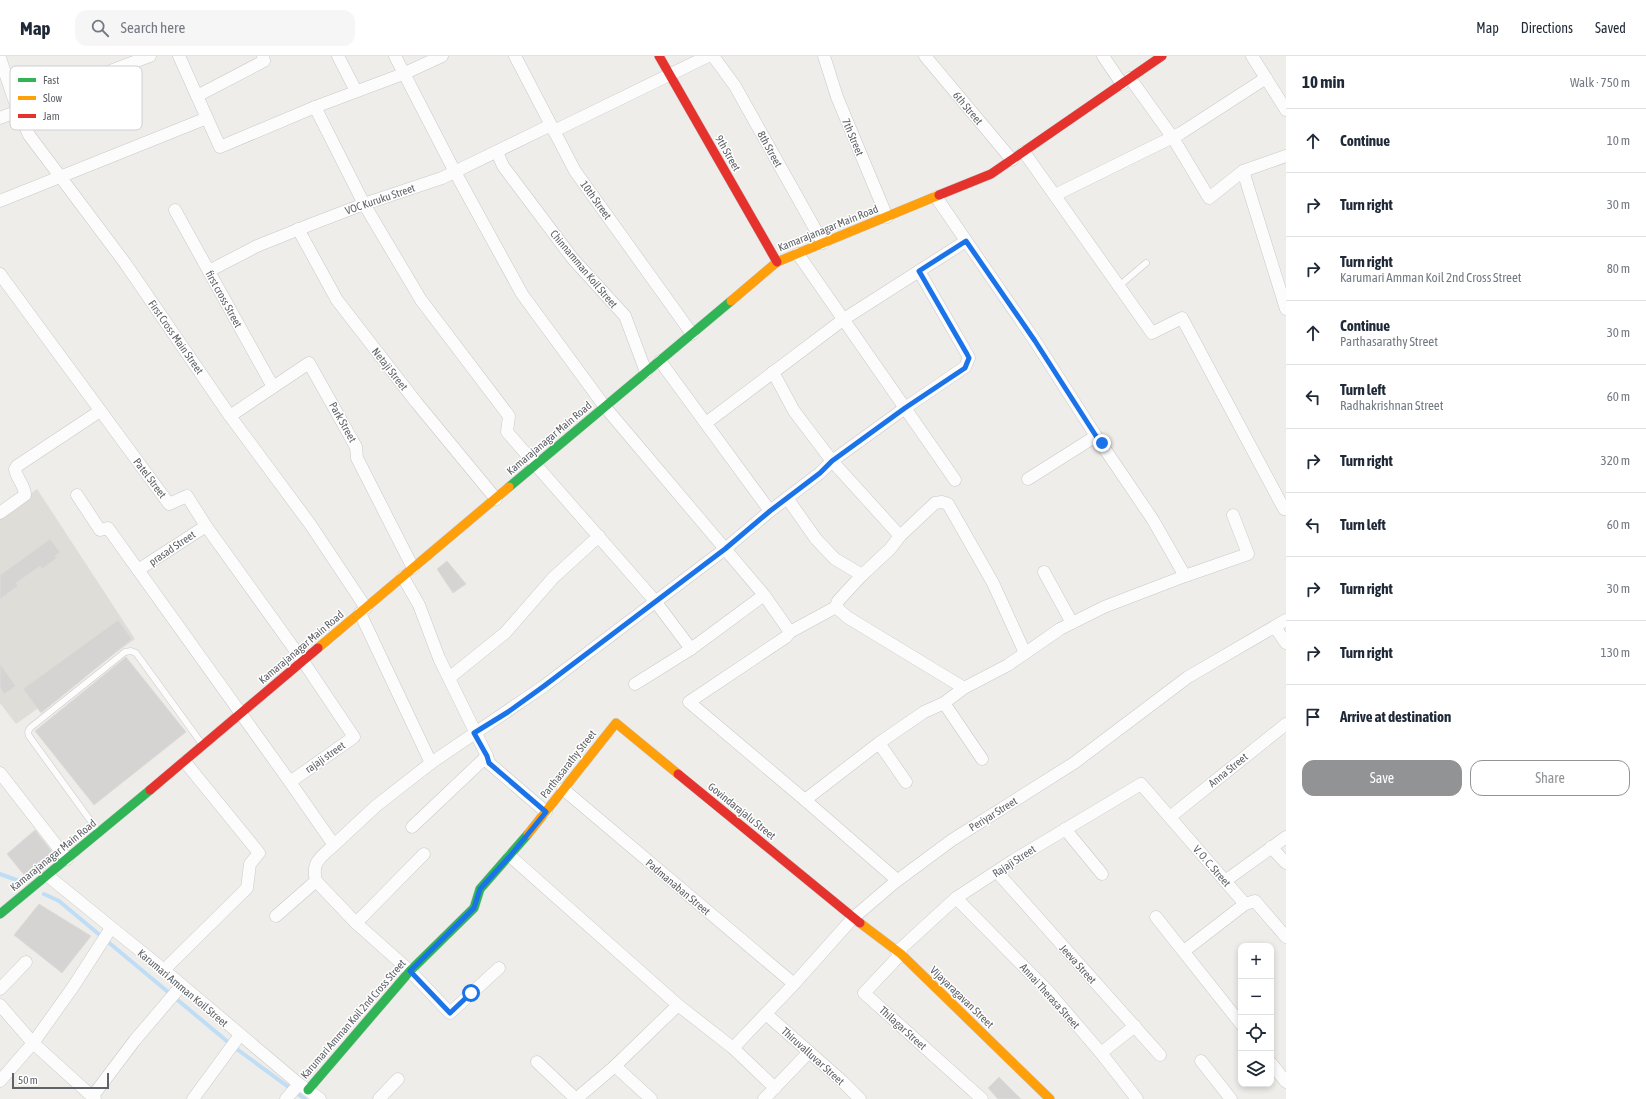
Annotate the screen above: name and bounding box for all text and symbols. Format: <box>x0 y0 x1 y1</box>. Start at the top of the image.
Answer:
search box <box>75 10 355 46</box>
text: Map <box>20 17 51 39</box>
icon: search <box>89 17 111 39</box>
text: Search here <box>121 19 185 36</box>
text: Map <box>1476 20 1499 36</box>
text: Directions <box>1521 20 1573 36</box>
text: Saved <box>1595 20 1626 36</box>
legend <box>10 66 142 130</box>
text: 10 min <box>1302 72 1345 92</box>
text: Fast <box>43 74 59 86</box>
text: Walk · 750 m <box>1570 75 1630 90</box>
street label: 6th Street <box>951 89 985 127</box>
text: Slow <box>43 92 62 104</box>
text: Jam <box>43 110 60 122</box>
street label: 7th Street <box>840 117 866 157</box>
street label: 8th Street <box>755 129 785 169</box>
icon: ahead <box>1302 130 1324 152</box>
text: Continue <box>1340 132 1390 149</box>
street label: 9th Street <box>713 133 743 173</box>
text: 10 m <box>1607 133 1630 148</box>
street label: 10th Street <box>578 178 614 222</box>
street label: VOC Kuruku Street <box>343 181 417 217</box>
icon: right <box>1302 194 1324 216</box>
text: Turn right <box>1340 196 1393 213</box>
text: 30 m <box>1607 197 1630 212</box>
street label: Kamarajanagar Main Road <box>776 202 880 254</box>
street label: Chinnamman Koil Street <box>548 228 620 310</box>
text: Turn right <box>1340 253 1393 270</box>
icon: right <box>1302 258 1324 280</box>
text: 80 m <box>1607 261 1630 276</box>
street label: first cross Street <box>203 268 245 330</box>
text: Karumari Amman Koil 2nd Cross Street <box>1340 270 1522 285</box>
street label: First Cross Main Street <box>146 298 206 376</box>
text: Continue <box>1340 317 1390 334</box>
icon: ahead <box>1302 322 1324 344</box>
text: 30 m <box>1607 325 1630 340</box>
text: Parthasarathy Street <box>1340 334 1438 349</box>
street label: Netaji Street <box>370 345 410 393</box>
text: Turn left <box>1340 381 1386 398</box>
icon: left <box>1302 386 1324 408</box>
text: 60 m <box>1607 389 1630 404</box>
text: Radhakrishnan Street <box>1340 398 1443 413</box>
street label: Kamarajanagar Main Road <box>504 399 594 477</box>
street label: Park Street <box>327 400 359 444</box>
route end <box>1093 434 1111 452</box>
icon: right <box>1302 450 1324 472</box>
text: Turn right <box>1340 452 1393 469</box>
text: 320 m <box>1601 453 1630 468</box>
street label: Patel Street <box>131 456 169 500</box>
icon: left <box>1302 514 1324 536</box>
text: Turn left <box>1340 516 1386 533</box>
text: 60 m <box>1607 517 1630 532</box>
street label: prasad Street <box>147 528 197 568</box>
icon: right <box>1302 578 1324 600</box>
text: Turn right <box>1340 580 1393 597</box>
text: 30 m <box>1607 581 1630 596</box>
street label: Kamarajanagar Main Road <box>256 608 346 686</box>
icon: right <box>1302 642 1324 664</box>
text: Turn right <box>1340 644 1393 661</box>
text: 130 m <box>1601 645 1630 660</box>
icon: arrive <box>1302 706 1324 728</box>
text: Arrive at destination <box>1340 708 1451 725</box>
street label: Parthasarathy Street <box>538 728 598 800</box>
street label: rajaji street <box>303 739 347 775</box>
street label: Anna Street <box>1206 751 1250 789</box>
button: Save <box>1302 760 1462 796</box>
button: Share <box>1470 760 1630 796</box>
street label: Govindarajalu Street <box>706 780 778 842</box>
street label: Periyar Street <box>967 794 1019 834</box>
street label: Kamarajanagar Main Road <box>8 817 98 893</box>
street label: Rajaji Street <box>990 843 1038 879</box>
street label: V. O. C. Street <box>1191 843 1233 889</box>
street label: Padmanaban Street <box>643 857 713 917</box>
street label: Jeeva Street <box>1057 942 1099 986</box>
map controls <box>1238 943 1274 1087</box>
button: + <box>1238 943 1274 979</box>
street label: Karumari Amman Koil Street <box>136 947 230 1029</box>
street label: Karumari Amman Koil 2nd Cross Street <box>298 957 408 1081</box>
street label: Annai Therasa Street <box>1018 961 1082 1031</box>
street label: Vijayaragavan Street <box>928 964 996 1030</box>
button: − <box>1238 979 1274 1015</box>
route start <box>462 984 480 1002</box>
street label: Thilagar Street <box>877 1004 929 1052</box>
button: locate <box>1238 1015 1274 1051</box>
street label: Thiruvalluvar Street <box>779 1025 847 1087</box>
button: layers <box>1238 1051 1274 1087</box>
scale bar <box>12 1071 109 1090</box>
text: 50 m <box>18 1074 38 1086</box>

